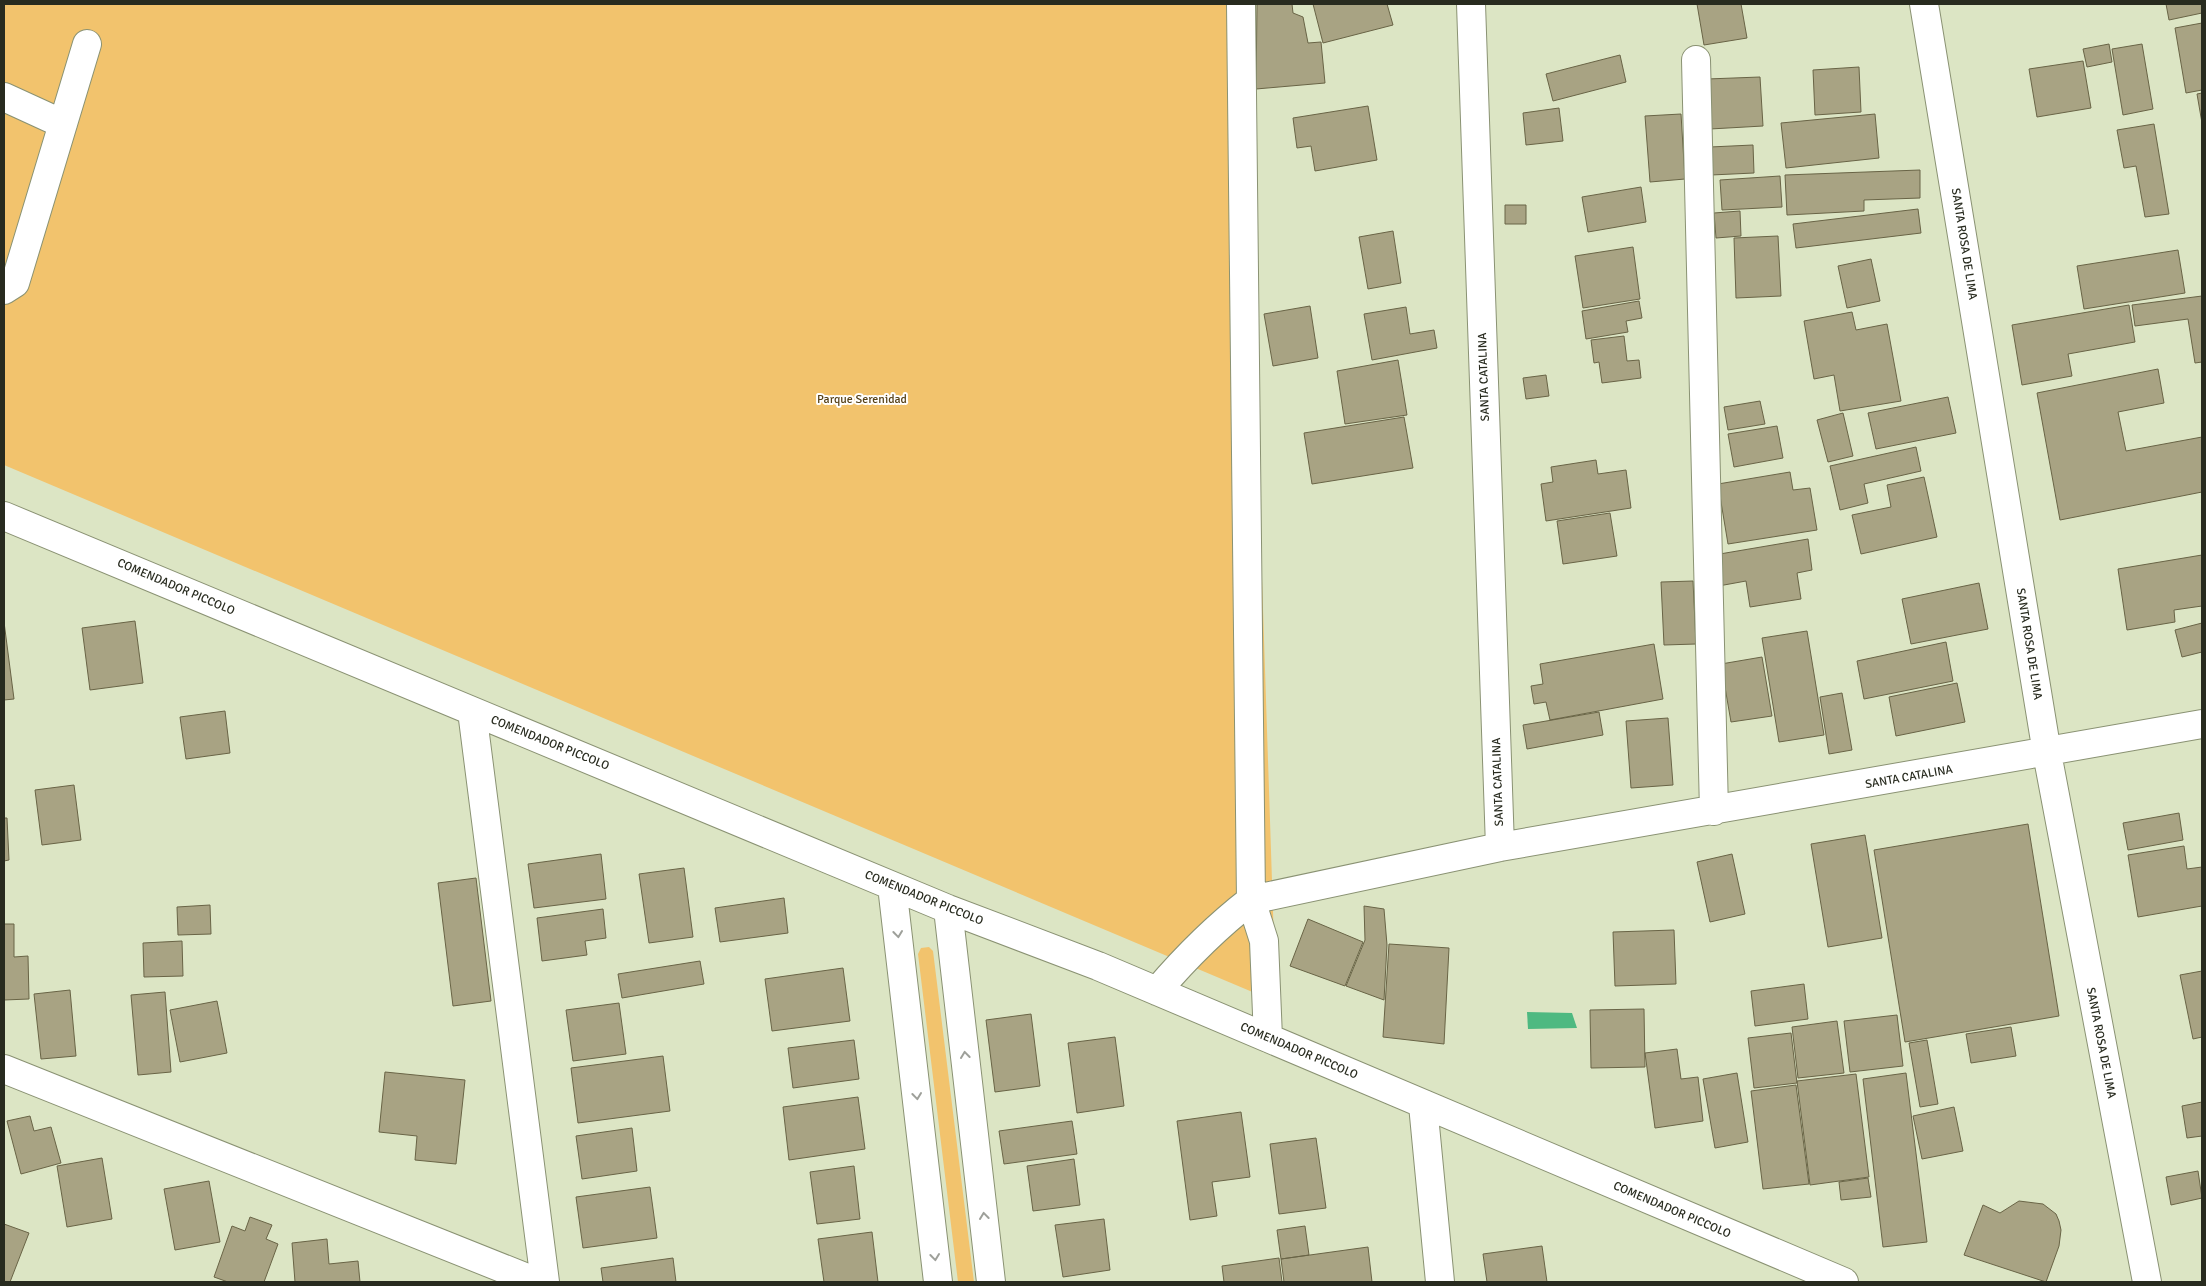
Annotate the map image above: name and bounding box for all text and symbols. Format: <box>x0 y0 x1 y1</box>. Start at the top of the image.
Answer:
street label: SANTA ROSA DE LIMA <box>1948 187 1980 302</box>
street label: SANTA CATALINA <box>1475 332 1493 422</box>
park label: Parque Serenidad <box>817 392 907 407</box>
street label: COMENDADOR PICCOLO <box>115 555 237 619</box>
street label: SANTA ROSA DE LIMA <box>2013 587 2045 702</box>
street label: COMENDADOR PICCOLO <box>489 712 612 774</box>
street label: SANTA CATALINA <box>1489 737 1507 827</box>
street label: SANTA CATALINA <box>1864 762 1955 792</box>
street label: COMENDADOR PICCOLO <box>863 867 986 929</box>
one-way arrow <box>892 931 903 939</box>
street label: SANTA ROSA DE LIMA <box>2083 986 2119 1100</box>
street label: COMENDADOR PICCOLO <box>1238 1019 1360 1083</box>
one-way arrow <box>960 1051 971 1059</box>
one-way arrow <box>911 1092 922 1100</box>
street label: COMENDADOR PICCOLO <box>1611 1178 1733 1242</box>
one-way arrow <box>979 1212 990 1220</box>
one-way arrow <box>929 1254 940 1262</box>

